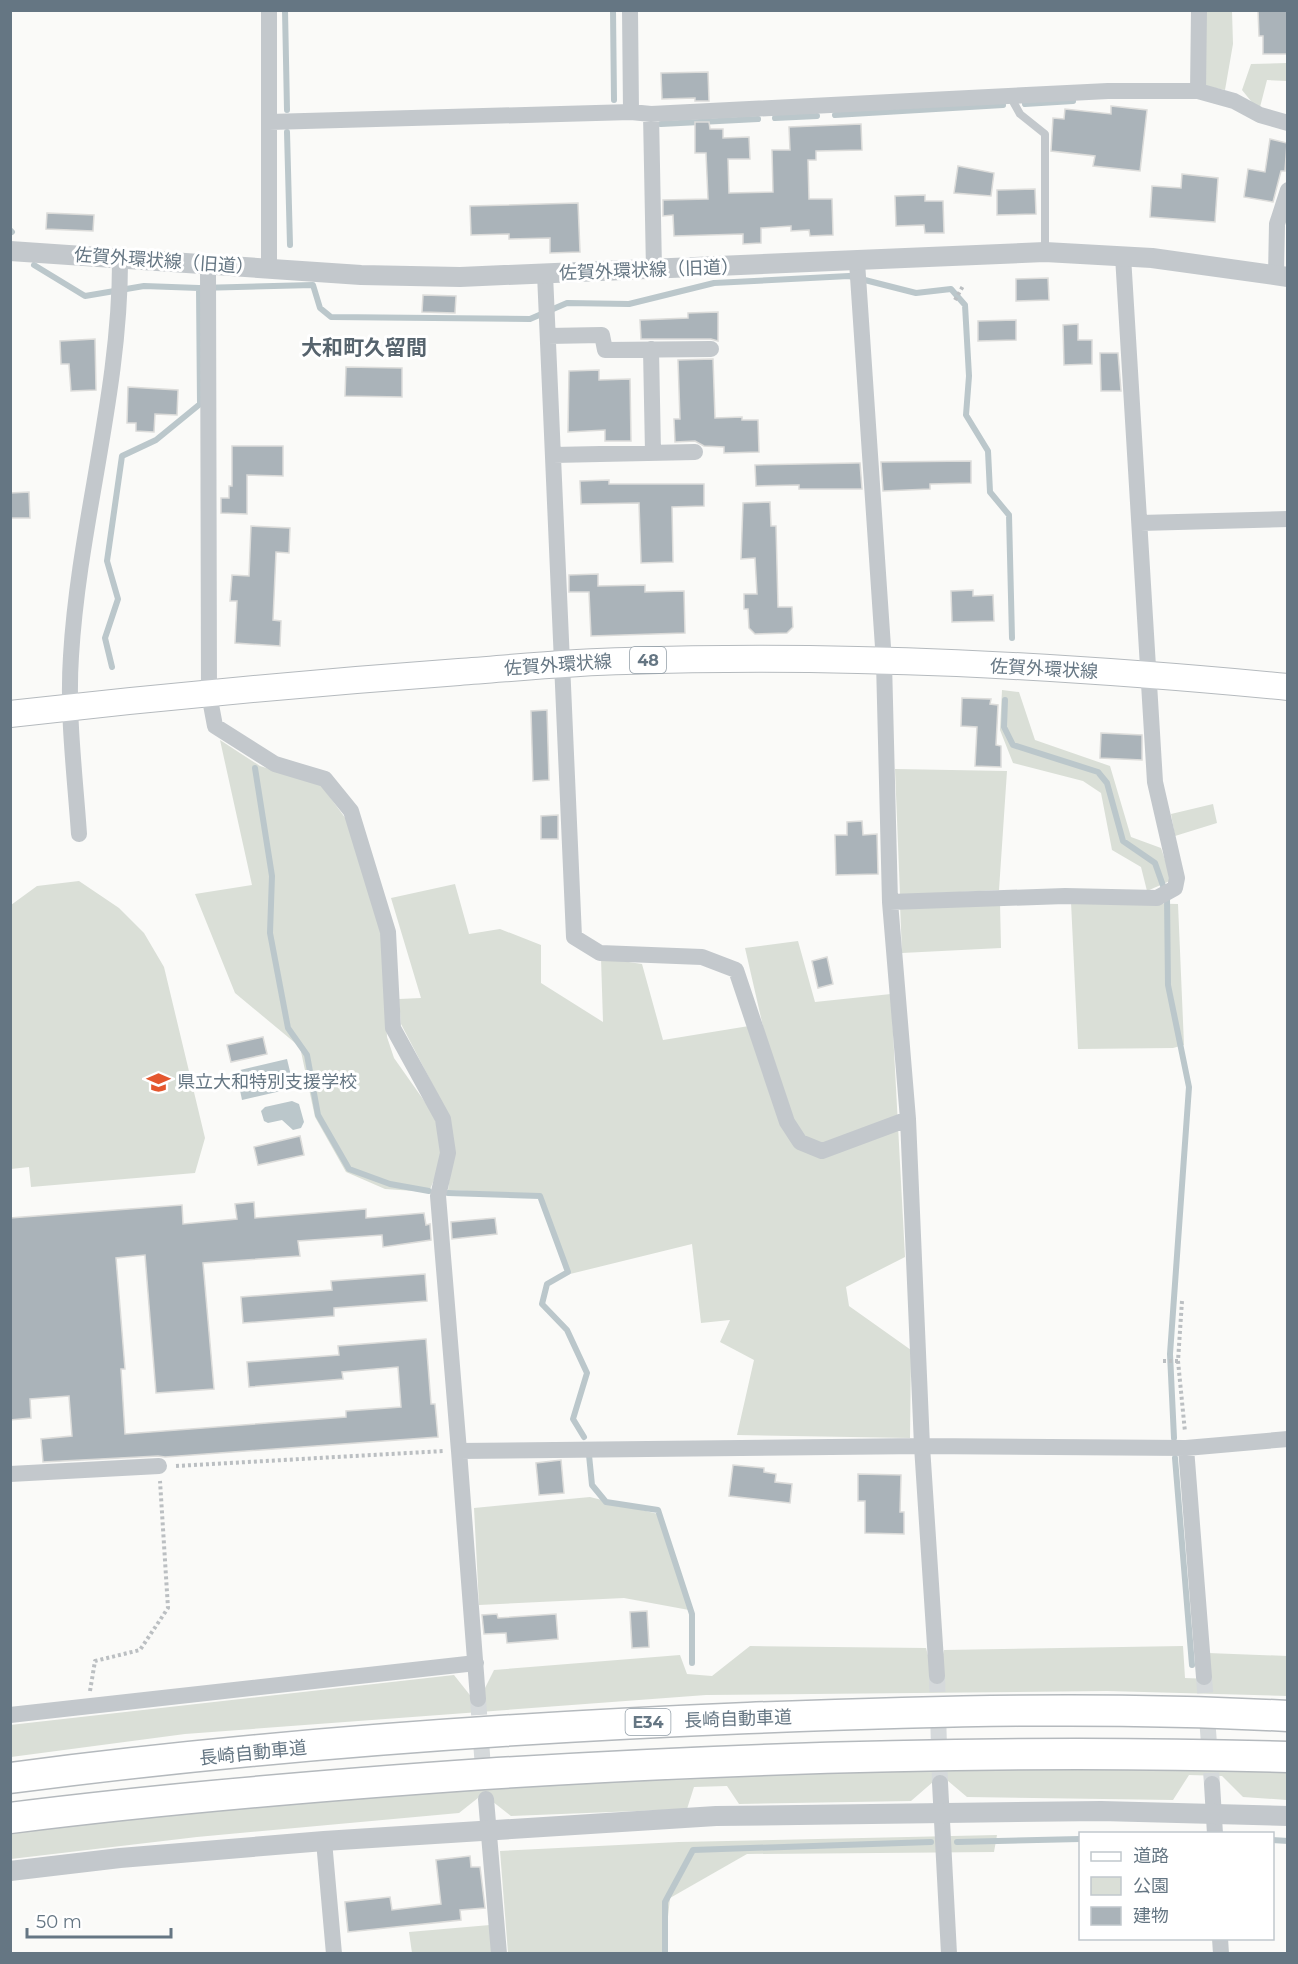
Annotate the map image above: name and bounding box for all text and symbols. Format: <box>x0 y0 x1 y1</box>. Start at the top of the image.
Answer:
street label: 佐賀外環状線（旧道） <box>73 244 255 278</box>
street label: 佐賀外環状線（旧道） <box>559 256 739 284</box>
district label: 大和町久留間 <box>301 335 427 360</box>
road number: 48 <box>630 647 666 673</box>
street label: 佐賀外環状線 <box>503 650 613 680</box>
street label: 佐賀外環状線 <box>989 655 1099 683</box>
school or university icon: 県立大和特別支援学校 <box>146 1069 172 1095</box>
place label: 県立大和特別支援学校 <box>177 1071 357 1093</box>
street label: 長崎自動車道 <box>684 1706 792 1732</box>
road number: E34 <box>626 1709 670 1735</box>
street label: 長崎自動車道 <box>198 1736 308 1770</box>
legend <box>1079 1832 1274 1940</box>
text: 道路 <box>1133 1845 1169 1867</box>
text: 公園 <box>1133 1875 1169 1897</box>
scale bar <box>27 1901 171 1939</box>
text: 建物 <box>1133 1905 1169 1927</box>
text: 50 m <box>36 1911 82 1933</box>

